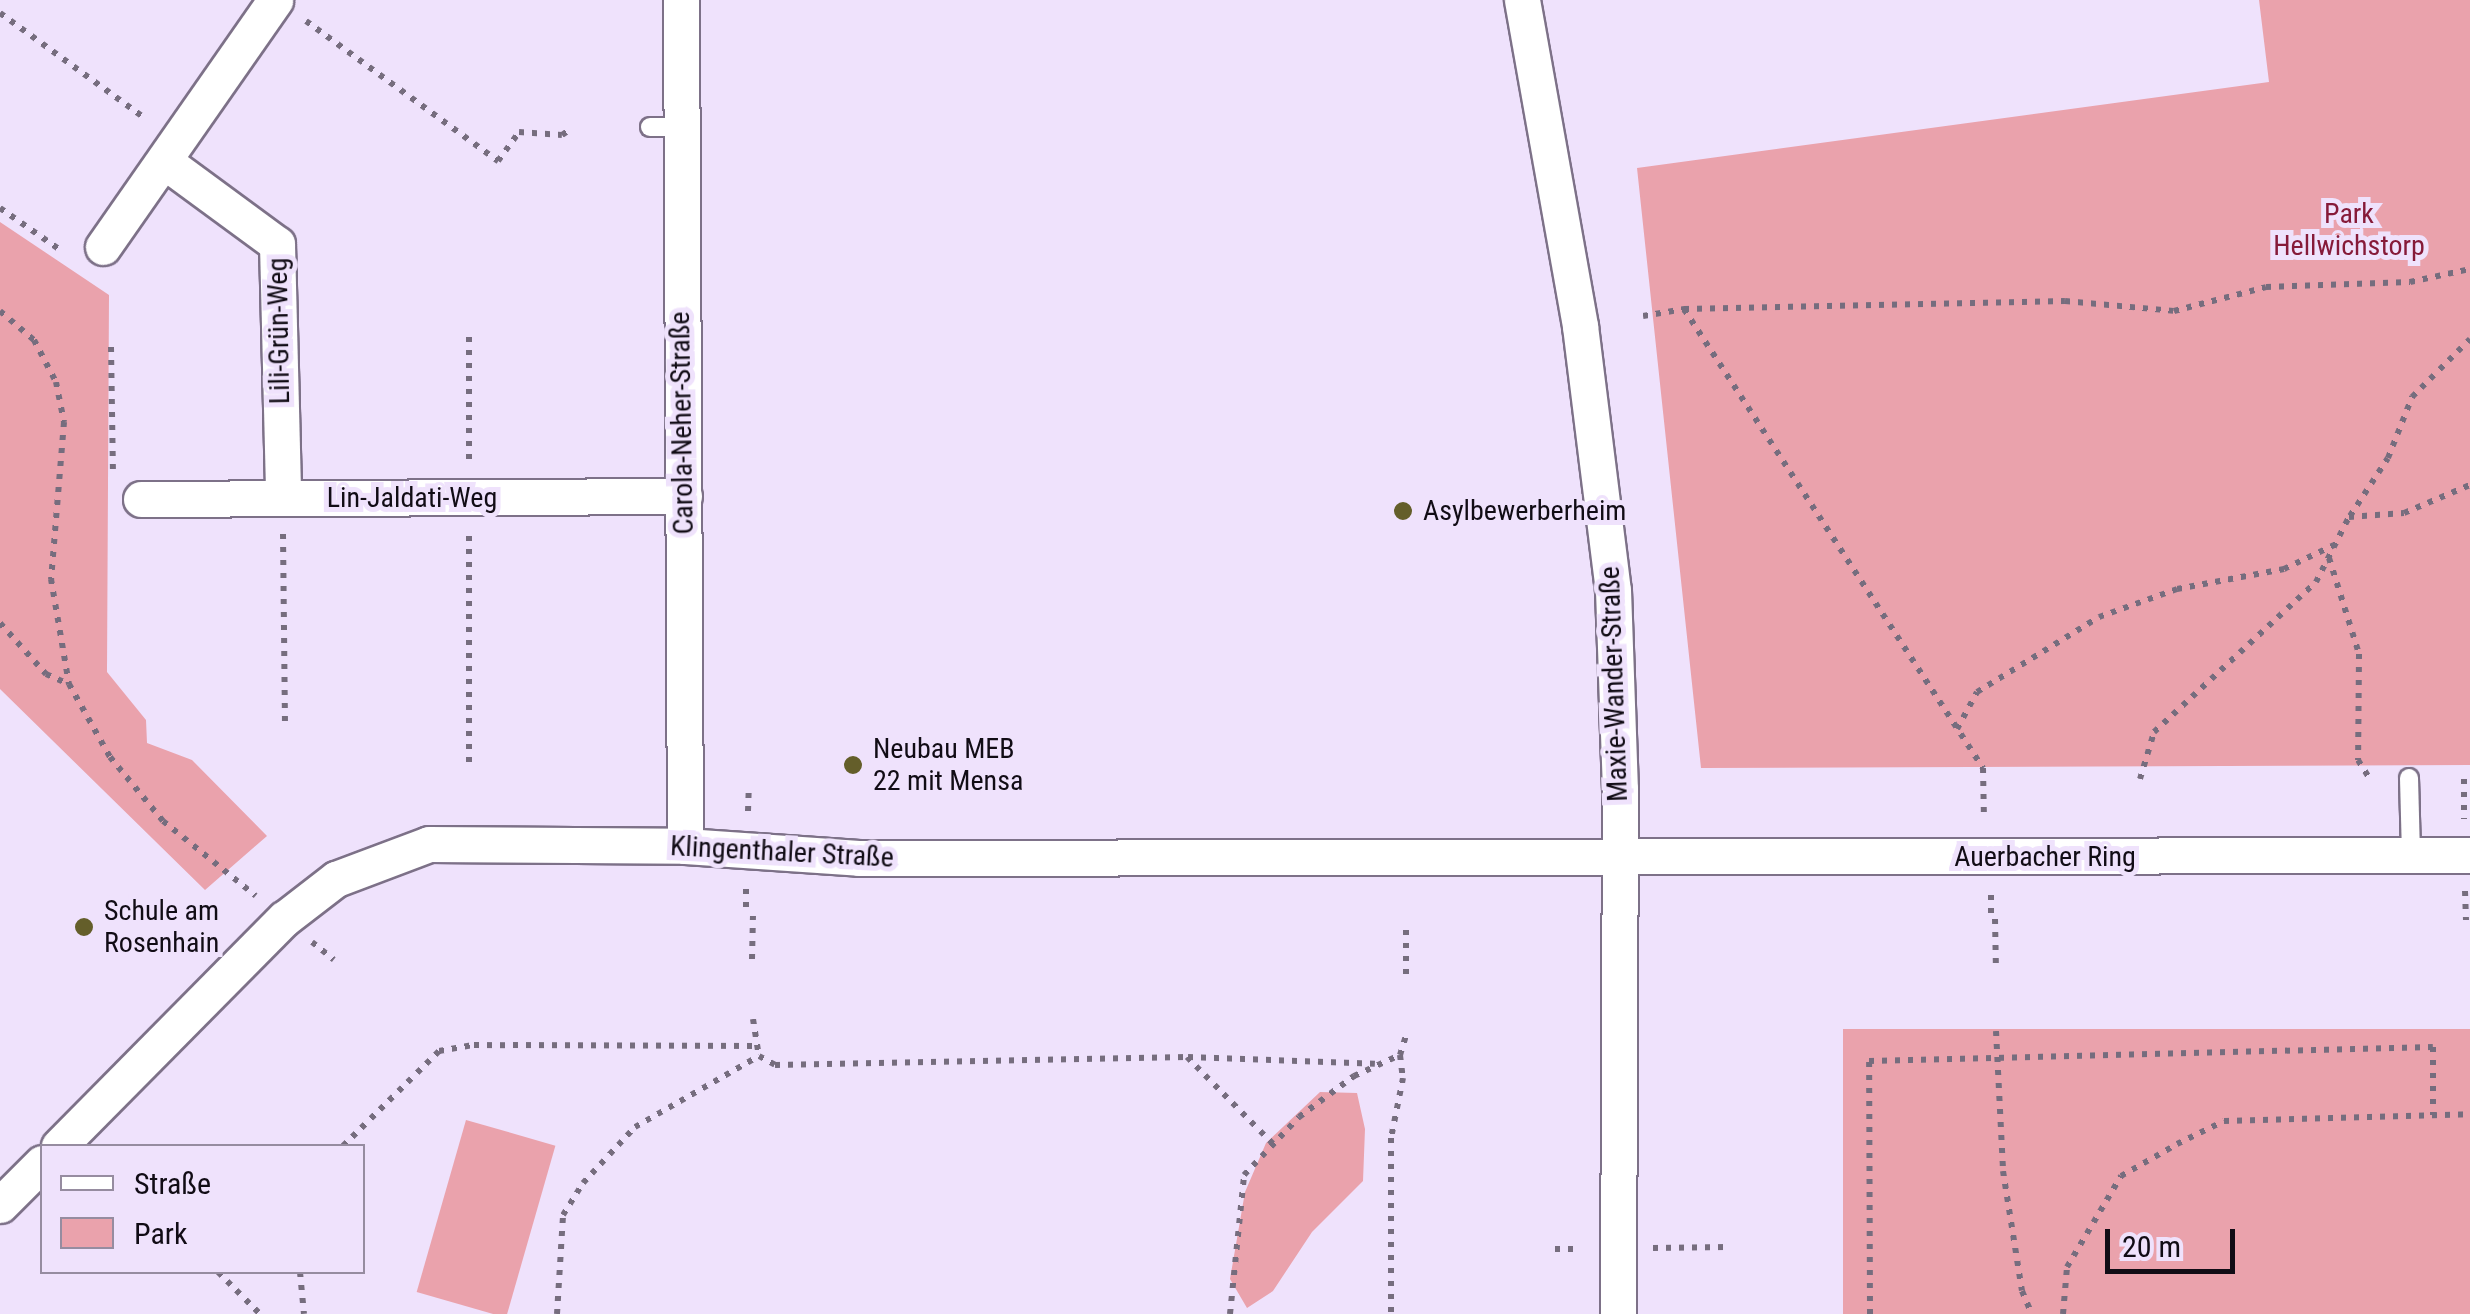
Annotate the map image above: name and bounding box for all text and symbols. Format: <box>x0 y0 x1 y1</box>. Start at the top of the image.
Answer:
park label: Park Hellwichstorp <box>2273 197 2425 263</box>
street label: Lili-Grün-Weg <box>261 257 297 405</box>
street label: Carola-Neher-Straße <box>663 311 701 535</box>
street label: Lin-Jaldati-Weg <box>327 481 497 515</box>
place label: Asylbewerberheim <box>1423 494 1626 528</box>
marker: Asylbewerberheim <box>1392 500 1414 522</box>
street label: Maxie-Wander-Straße <box>1593 566 1635 802</box>
place label: Neubau MEB 22 mit Mensa <box>873 732 1023 798</box>
marker: Neubau MEB 22 mit Mensa <box>842 754 864 776</box>
street label: Klingenthaler Straße <box>669 829 895 875</box>
street label: Auerbacher Ring <box>1954 840 2136 874</box>
place label: Schule am Rosenhain <box>104 894 219 960</box>
marker: Schule am Rosenhain <box>73 916 95 938</box>
legend <box>40 1144 365 1274</box>
text: Straße <box>134 1166 211 1201</box>
scale bar <box>2110 1209 2240 1271</box>
text: Park <box>134 1216 188 1251</box>
text: 20 m <box>2122 1229 2181 1264</box>

